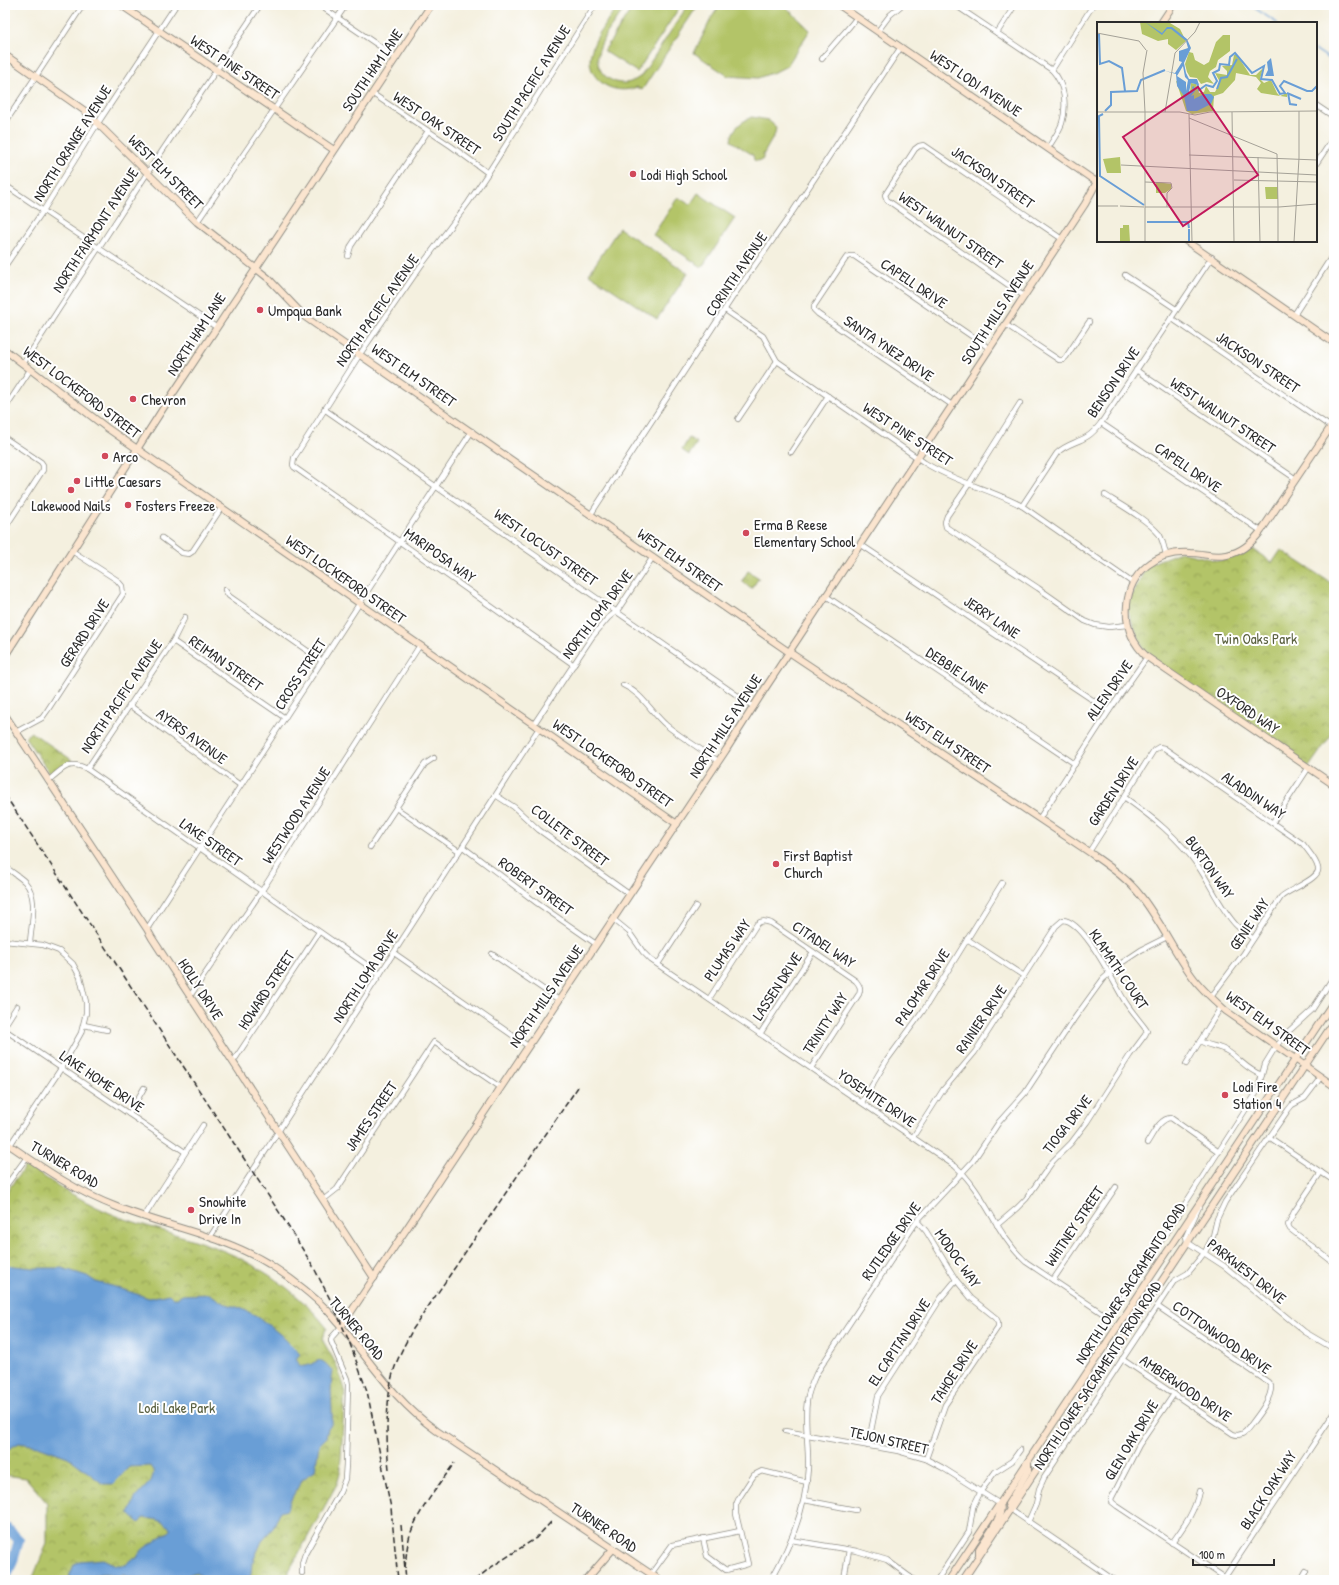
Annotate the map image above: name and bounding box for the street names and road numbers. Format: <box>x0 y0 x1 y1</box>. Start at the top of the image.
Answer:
street label: SOUTH PACIFIC AVENUE <box>487 21 575 145</box>
street label: SOUTH HAM LANE <box>337 24 408 115</box>
street label: WEST PINE STREET <box>186 29 284 105</box>
street label: WEST LODI AVENUE <box>926 45 1026 122</box>
street label: NORTH ORANGE AVENUE <box>28 80 116 205</box>
street label: WEST OAK STREET <box>389 86 486 161</box>
street label: WEST ELM STREET <box>124 130 209 215</box>
street label: JACKSON STREET <box>947 141 1039 214</box>
street label: NORTH FAIRMONT AVENUE <box>47 163 143 296</box>
street label: WEST WALNUT STREET <box>895 186 1008 274</box>
street label: CORINTH AVENUE <box>700 227 772 320</box>
street label: NORTH PACIFIC AVENUE <box>330 249 424 370</box>
street label: CAPELL DRIVE <box>876 253 952 313</box>
street label: SOUTH MILLS AVENUE <box>955 256 1039 368</box>
street label: NORTH HAM LANE <box>161 288 231 379</box>
street label: SANTA YNEZ DRIVE <box>840 310 939 386</box>
street label: JACKSON STREET <box>1212 326 1305 398</box>
street label: WEST ELM STREET <box>368 338 461 412</box>
street label: WEST LOCKEFORD STREET <box>19 341 146 444</box>
street label: BENSON DRIVE <box>1082 342 1145 422</box>
street label: WEST WALNUT STREET <box>1166 372 1281 459</box>
street label: WEST PINE STREET <box>859 397 958 471</box>
street label: CAPELL DRIVE <box>1150 437 1226 497</box>
street label: WEST LOCUST STREET <box>490 503 603 591</box>
street label: MARIPOSA WAY <box>400 523 480 588</box>
street label: WEST ELM STREET <box>634 523 727 597</box>
street label: WEST LOCKEFORD STREET <box>282 530 411 629</box>
street label: NORTH LOMA DRIVE <box>556 565 638 663</box>
street label: JERRY LANE <box>960 591 1024 644</box>
street label: GERARD DRIVE <box>54 594 114 671</box>
street label: REIMAN STREET <box>185 630 268 697</box>
street label: CROSS STREET <box>269 633 332 714</box>
street label: NORTH PACIFIC AVENUE <box>75 635 167 757</box>
street label: DEBBIE LANE <box>922 642 992 699</box>
street label: ALLEN DRIVE <box>1081 655 1138 724</box>
street label: NORTH MILLS AVENUE <box>684 670 767 782</box>
street label: OXFORD WAY <box>1212 681 1284 739</box>
street label: AYERS AVENUE <box>152 703 232 769</box>
street label: WEST ELM STREET <box>901 706 996 779</box>
street label: WEST LOCKEFORD STREET <box>549 714 678 813</box>
street label: GARDEN DRIVE <box>1083 752 1144 830</box>
street label: WESTWOOD AVENUE <box>257 762 335 867</box>
street label: ALADDIN WAY <box>1218 766 1290 824</box>
street label: COLLETE STREET <box>527 799 614 872</box>
street label: LAKE STREET <box>176 813 247 872</box>
street label: BURTON WAY <box>1181 831 1240 903</box>
street label: ROBERT STREET <box>494 852 578 921</box>
street label: GENIE WAY <box>1224 894 1274 954</box>
street label: PLUMAS WAY <box>698 914 756 985</box>
street label: CITADEL WAY <box>788 915 860 973</box>
street label: NORTH LOMA DRIVE <box>327 925 403 1026</box>
street label: KLAMATH COURT <box>1084 925 1154 1014</box>
street label: NORTH MILLS AVENUE <box>504 940 588 1052</box>
street label: PALOMAR DRIVE <box>889 944 955 1029</box>
street label: HOWARD STREET <box>233 946 300 1034</box>
street label: LASSEN DRIVE <box>747 948 807 1024</box>
street label: HOLLY DRIVE <box>173 954 229 1024</box>
street label: RAINIER DRIVE <box>950 980 1012 1057</box>
street label: WEST ELM STREET <box>1222 985 1315 1061</box>
street label: TRINITY WAY <box>797 988 853 1058</box>
street label: LAKE HOME DRIVE <box>56 1045 149 1117</box>
street label: YOSEMITE DRIVE <box>834 1064 921 1132</box>
street label: JAMES STREET <box>340 1076 403 1155</box>
street label: TIOGA DRIVE <box>1037 1090 1097 1158</box>
street label: TURNER ROAD <box>27 1135 104 1193</box>
street label: WHITNEY STREET <box>1039 1181 1109 1270</box>
street label: RUTLEDGE DRIVE <box>856 1197 926 1284</box>
street label: NORTH LOWER SACRAMENTO ROAD <box>1070 1197 1191 1368</box>
street label: MODOC WAY <box>930 1224 986 1292</box>
street label: PARKWEST DRIVE <box>1203 1234 1291 1309</box>
street label: NORTH LOWER SACRAMENTO FRON ROAD <box>1028 1276 1167 1474</box>
street label: TURNER ROAD <box>324 1292 390 1365</box>
street label: EL CAPITAN DRIVE <box>863 1294 935 1390</box>
street label: COTTONWOOD DRIVE <box>1168 1295 1276 1379</box>
street label: TAHOE DRIVE <box>926 1336 983 1408</box>
street label: AMBERWOOD DRIVE <box>1136 1350 1236 1427</box>
street label: GLEN OAK DRIVE <box>1099 1396 1163 1484</box>
street label: TEJON STREET <box>848 1421 931 1459</box>
street label: BLACK OAK WAY <box>1235 1446 1302 1534</box>
street label: TURNER ROAD <box>566 1497 642 1558</box>

